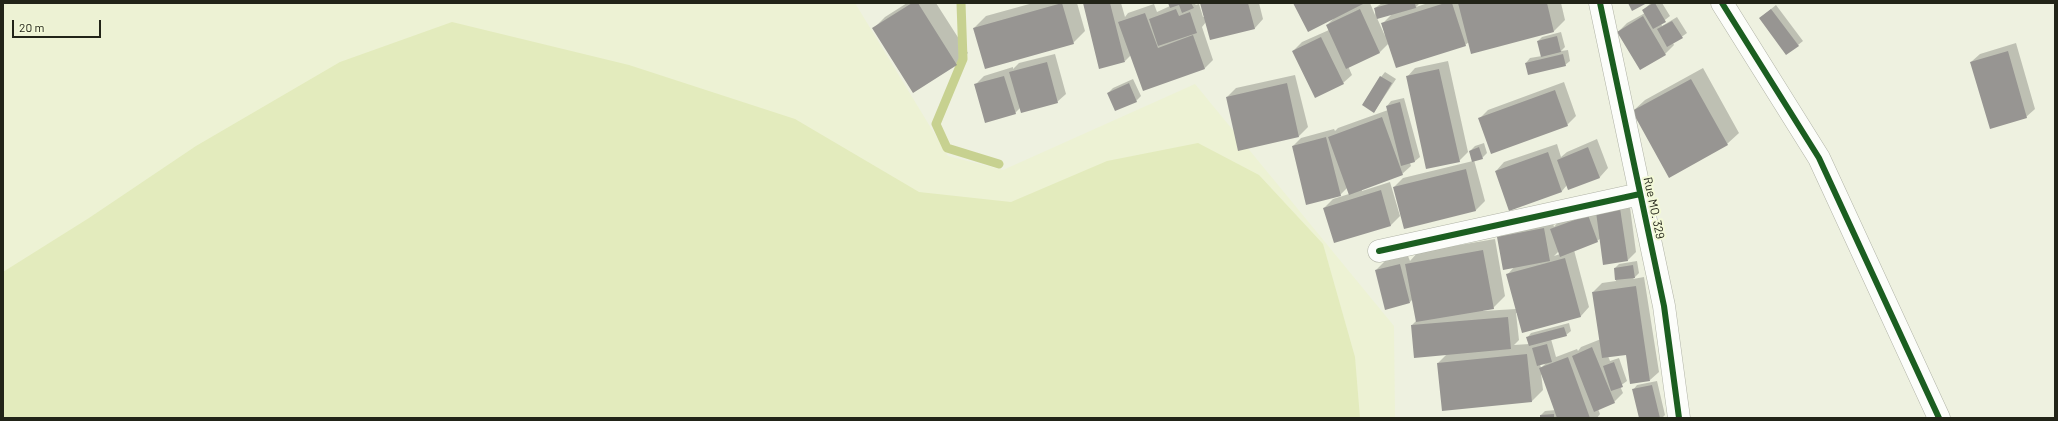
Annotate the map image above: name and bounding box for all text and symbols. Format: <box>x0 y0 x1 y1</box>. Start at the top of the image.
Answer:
scale bar <box>14 12 103 38</box>
text: 20 m <box>19 20 45 34</box>
street label: Rue MO. 329 <box>1640 176 1668 240</box>

